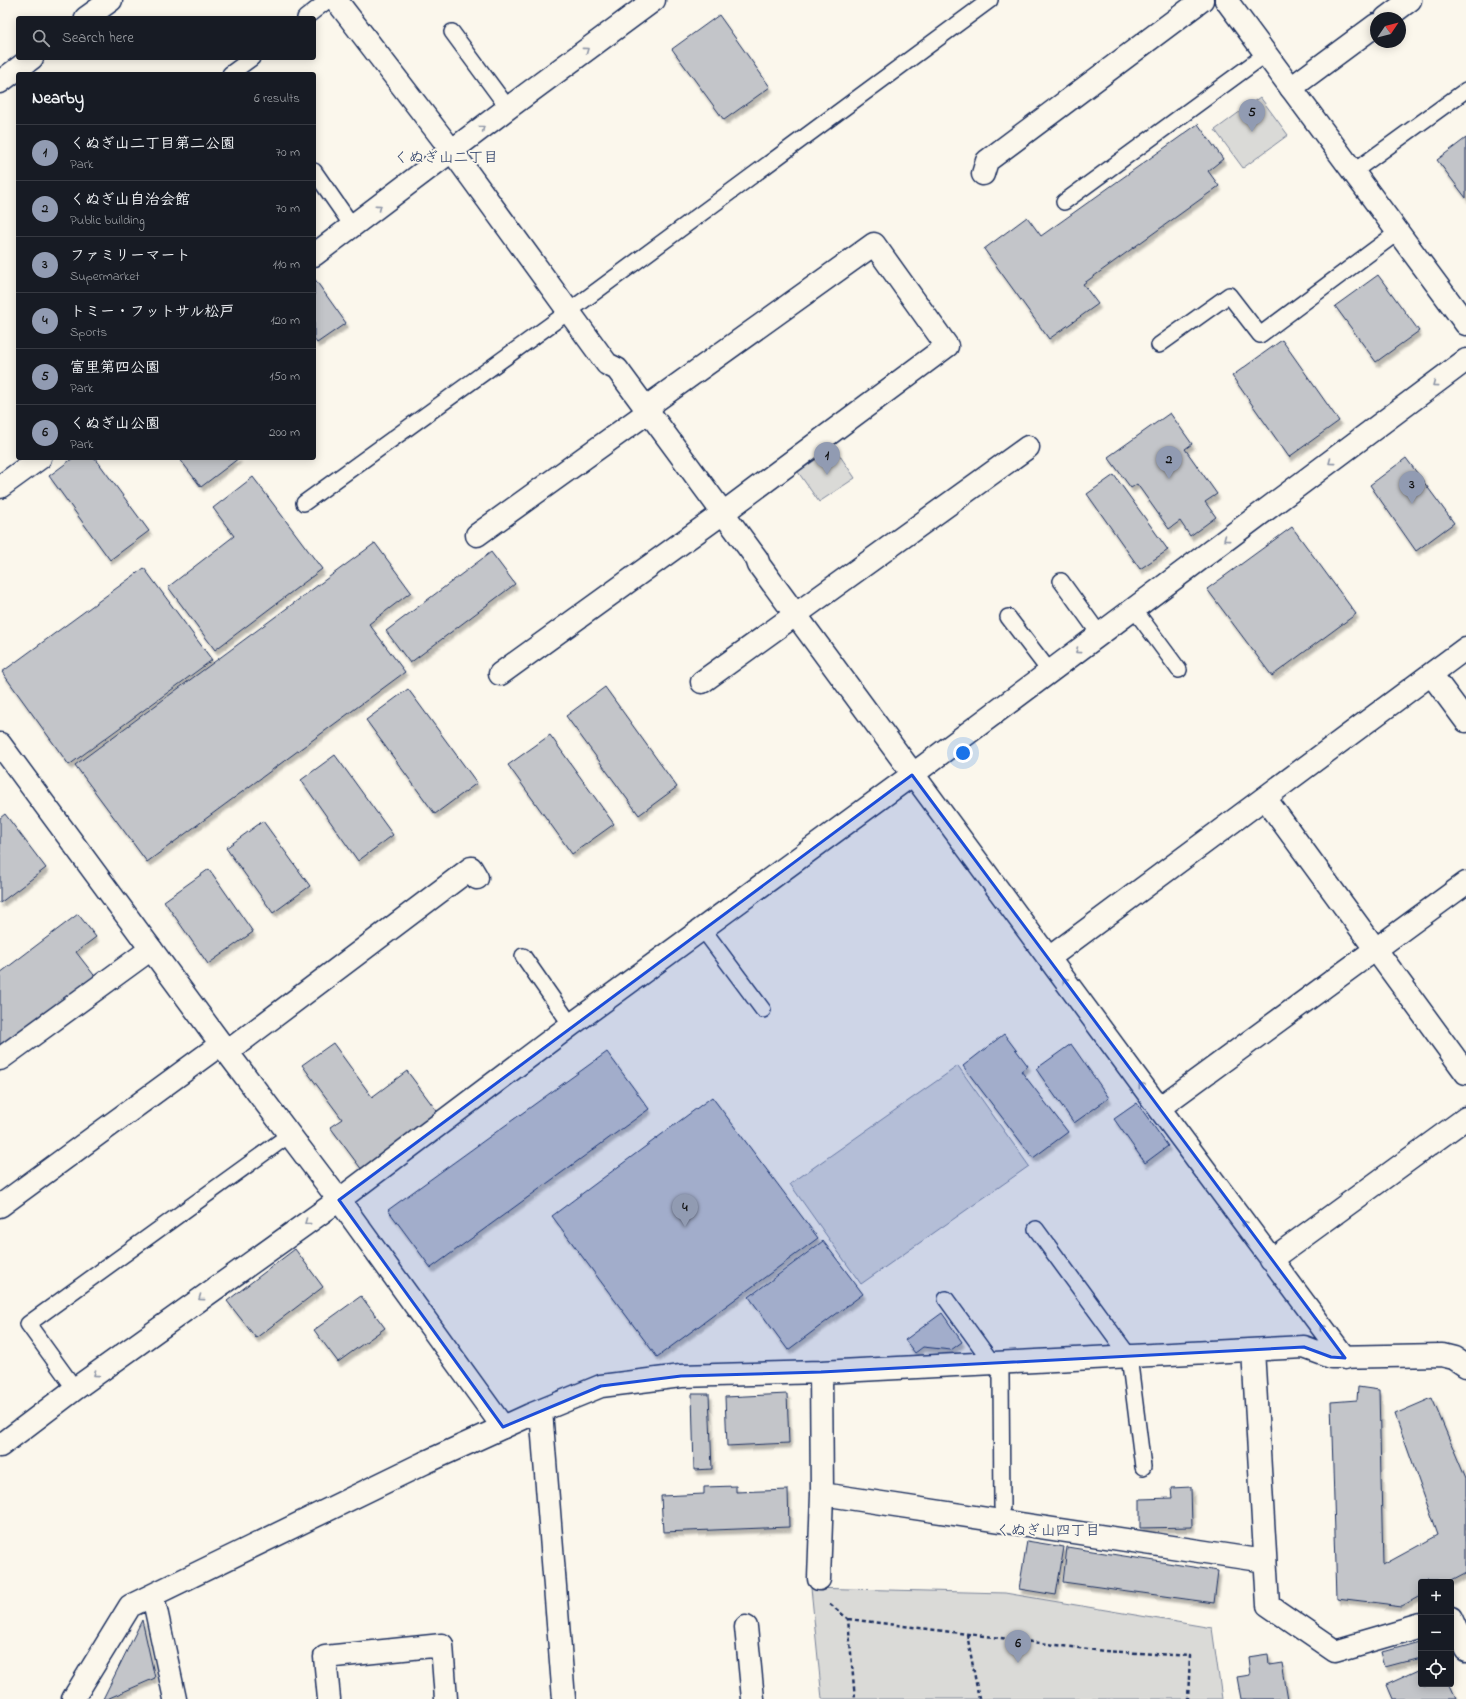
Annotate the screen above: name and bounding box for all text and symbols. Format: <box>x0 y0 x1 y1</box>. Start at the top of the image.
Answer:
north arrow <box>1370 12 1406 48</box>
search box <box>16 16 316 60</box>
icon: search <box>30 27 52 49</box>
text: Search here <box>62 27 134 49</box>
one-way arrow <box>582 48 589 55</box>
text: Nearby <box>32 86 84 111</box>
text: 6 results <box>254 89 300 108</box>
pin: 5 <box>1239 99 1265 132</box>
one-way arrow <box>478 126 485 133</box>
text: くぬぎ山二丁目第二公園 <box>70 133 235 155</box>
text: 1 <box>43 143 47 162</box>
text: 70 m <box>276 143 300 162</box>
district label: くぬぎ山二丁目 <box>393 147 499 169</box>
text: Park <box>70 155 94 174</box>
text: くぬぎ山自治会館 <box>70 189 190 211</box>
text: 2 <box>42 199 48 218</box>
text: 70 m <box>276 199 300 218</box>
one-way arrow <box>375 204 382 212</box>
text: Public building <box>70 211 145 230</box>
text: ファミリーマート <box>70 245 191 267</box>
text: 3 <box>42 255 48 274</box>
text: 110 m <box>273 255 300 274</box>
text: Supermarket <box>70 267 140 286</box>
text: トミー・フットサル松戸 <box>70 301 234 323</box>
text: 4 <box>42 311 48 330</box>
text: 120 m <box>270 311 300 330</box>
text: Sports <box>70 323 107 342</box>
text: 富里第四公園 <box>70 357 160 379</box>
text: 5 <box>41 367 49 386</box>
text: 150 m <box>269 367 300 386</box>
text: Park <box>70 379 94 398</box>
one-way arrow <box>1432 379 1439 386</box>
text: くぬぎ山公園 <box>70 413 160 435</box>
text: 6 <box>42 423 48 442</box>
text: 200 m <box>269 423 300 442</box>
text: Park <box>70 435 94 454</box>
pin: 1 <box>814 442 840 475</box>
pin: 2 <box>1156 446 1182 479</box>
one-way arrow <box>1328 457 1335 464</box>
pin: 3 <box>1399 471 1425 504</box>
one-way arrow <box>1224 535 1231 542</box>
one-way arrow <box>1075 646 1082 653</box>
your location <box>953 743 973 763</box>
one-way arrow <box>1062 977 1069 984</box>
one-way arrow <box>1139 1082 1146 1089</box>
pin: 4 <box>672 1194 698 1227</box>
one-way arrow <box>304 1217 311 1224</box>
one-way arrow <box>1241 1220 1248 1227</box>
one-way arrow <box>199 1293 206 1300</box>
one-way arrow <box>1319 1324 1326 1331</box>
one-way arrow <box>93 1369 100 1376</box>
district label: くぬぎ山四丁目 <box>995 1520 1101 1542</box>
map controls <box>1418 1579 1454 1687</box>
button: + <box>1418 1579 1454 1615</box>
button: − <box>1418 1615 1454 1651</box>
pin: 6 <box>1005 1630 1031 1663</box>
button: locate <box>1418 1651 1454 1687</box>

